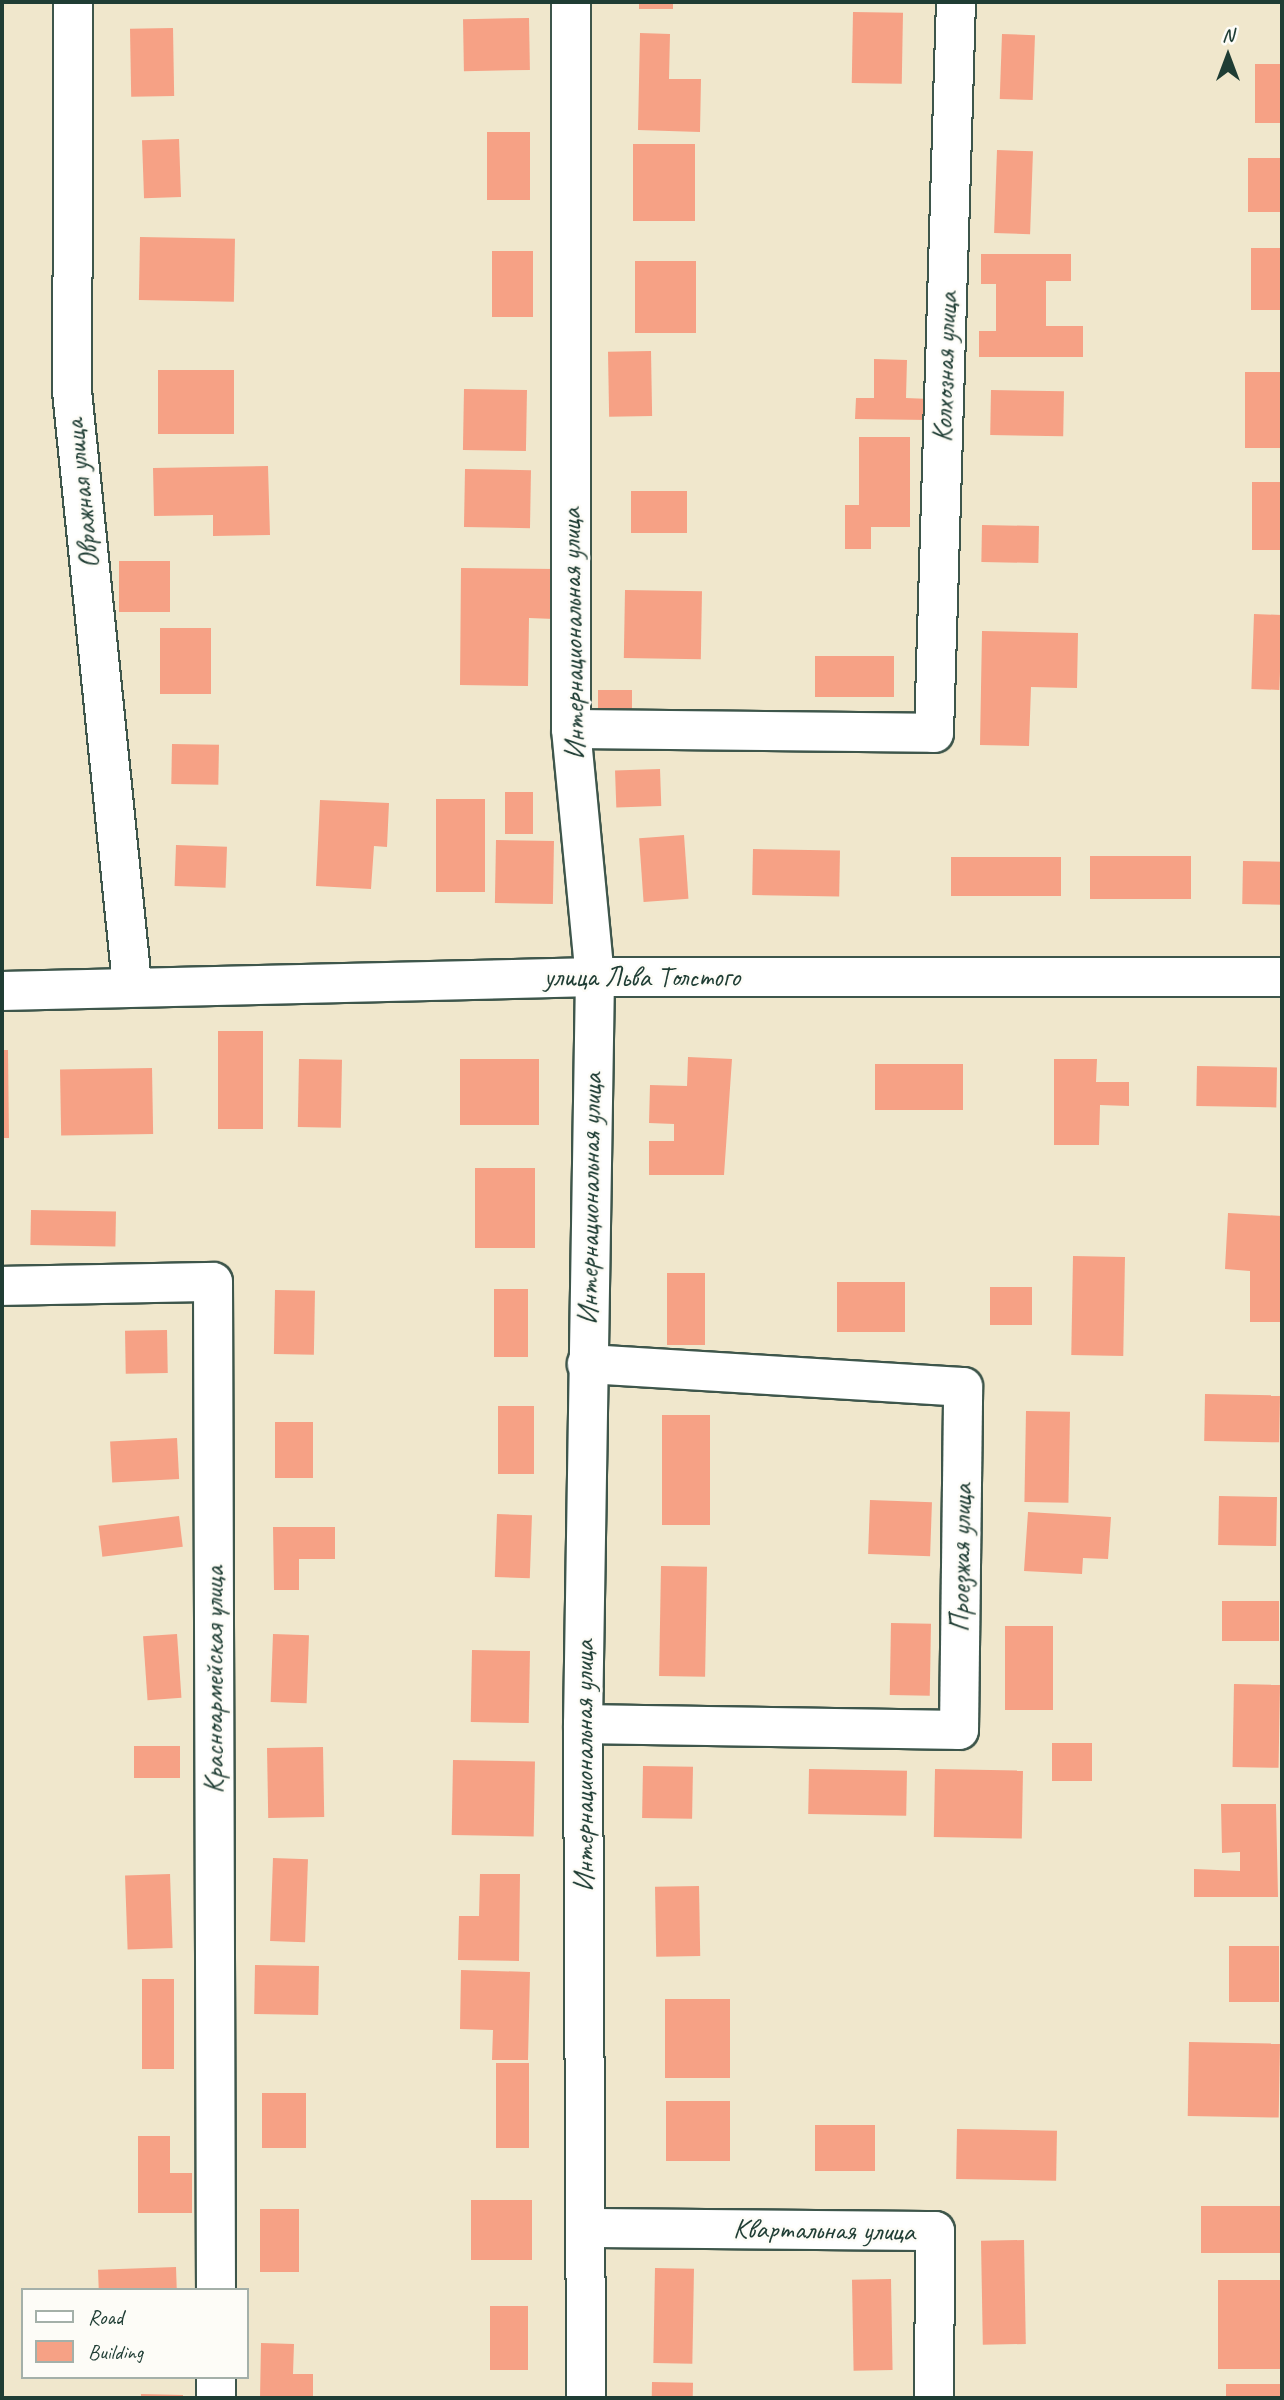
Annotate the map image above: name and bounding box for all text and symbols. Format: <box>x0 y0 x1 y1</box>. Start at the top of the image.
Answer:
north arrow <box>1193 21 1263 91</box>
text: N <box>1222 23 1234 47</box>
street label: Колхозная улица <box>926 290 964 444</box>
street label: Овражная улица <box>57 417 107 571</box>
street label: Интернациональная улица <box>554 507 592 761</box>
street label: улица Льва Толстого <box>544 960 740 994</box>
street label: Интернациональная улица <box>571 1072 609 1326</box>
street label: Проезжая улица <box>943 1483 979 1633</box>
street label: Красноармейская улица <box>197 1565 231 1795</box>
street label: Интернациональная улица <box>567 1639 601 1893</box>
street label: Квартальная улица <box>732 2212 916 2248</box>
legend <box>21 2288 248 2379</box>
text: Road <box>88 2304 123 2330</box>
text: Building <box>88 2339 143 2365</box>

